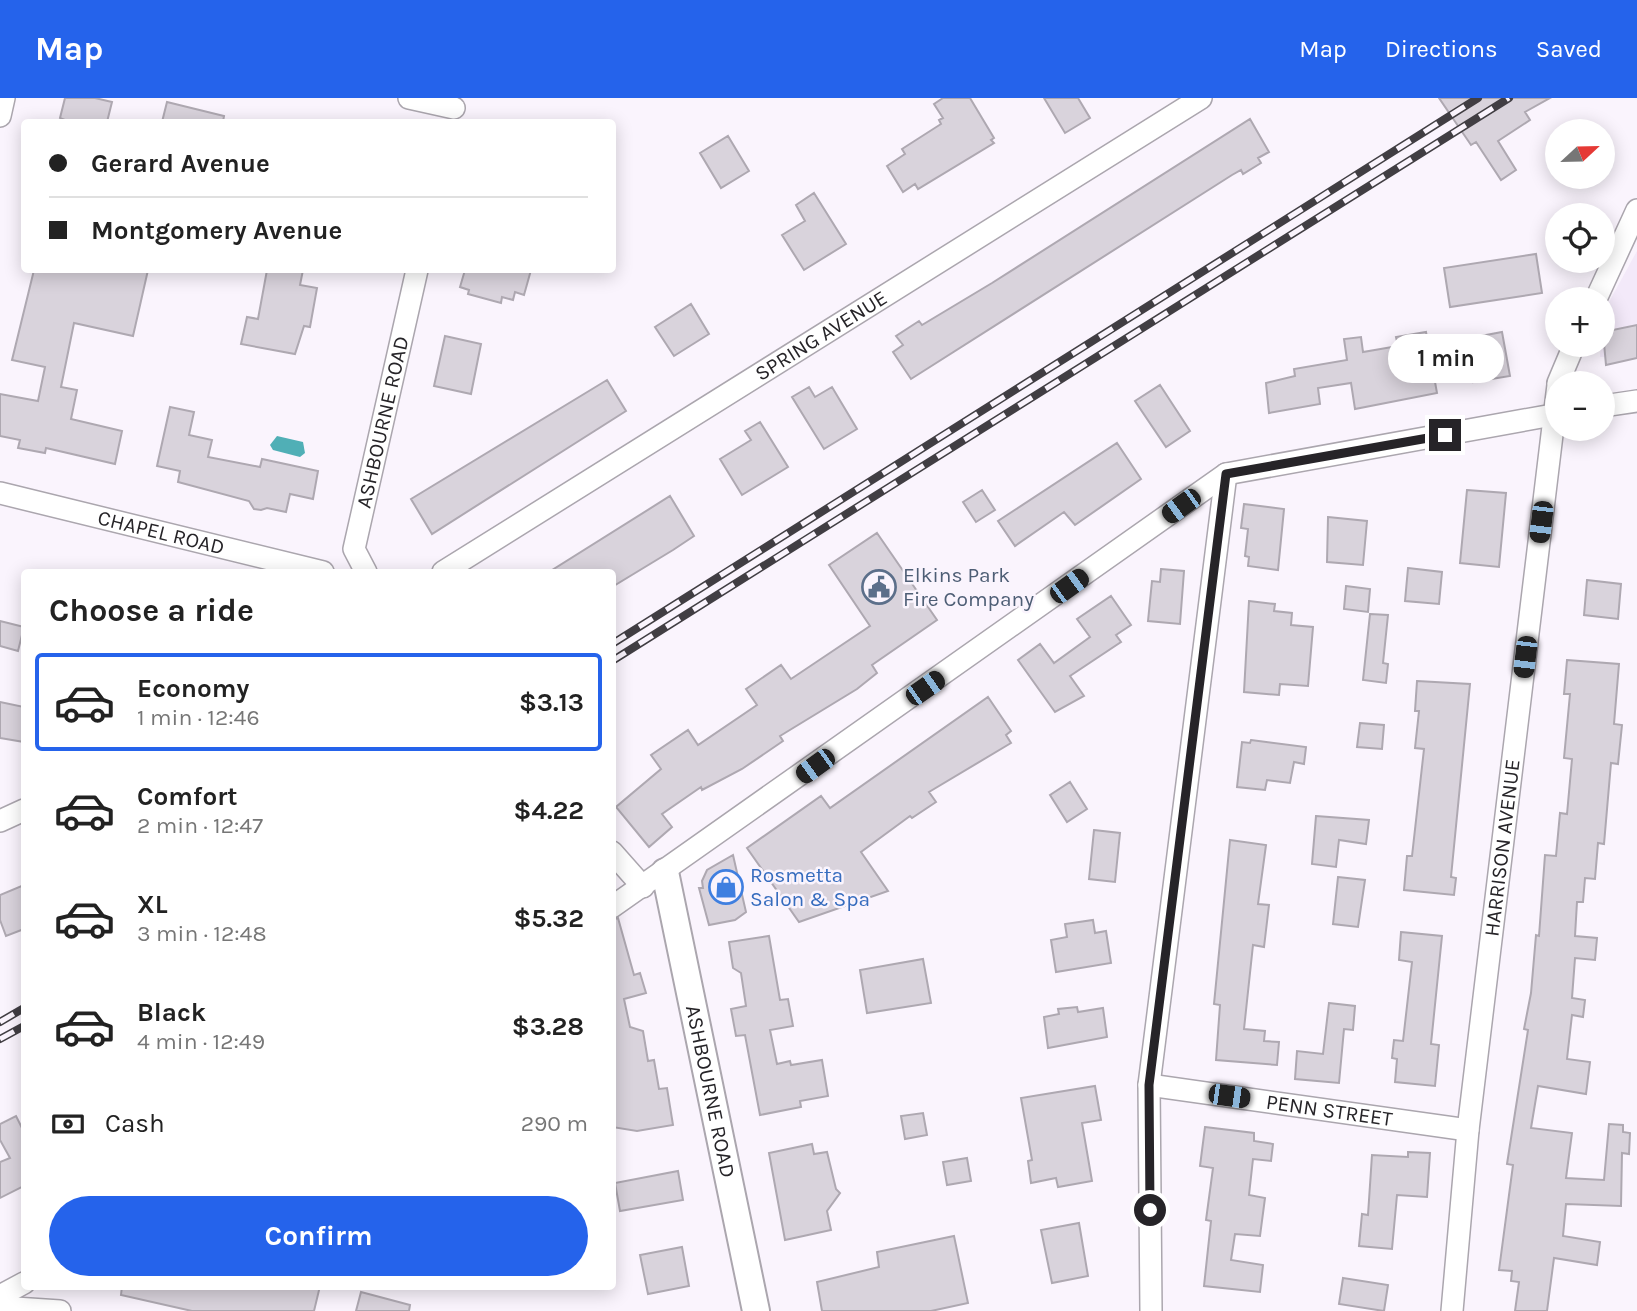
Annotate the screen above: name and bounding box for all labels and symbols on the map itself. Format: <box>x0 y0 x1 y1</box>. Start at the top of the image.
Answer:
north arrow <box>1545 119 1615 189</box>
street label: SPRING AVENUE <box>751 285 892 386</box>
street label: ASHBOURNE ROAD <box>352 334 414 510</box>
callout: 1 min <box>1387 334 1503 382</box>
route end <box>1429 419 1461 451</box>
car <box>1158 485 1205 527</box>
car <box>1529 500 1554 544</box>
street label: CHAPEL ROAD <box>95 505 227 559</box>
place label: Elkins Park Fire Company <box>903 563 1034 611</box>
car <box>1046 565 1093 607</box>
public building icon: Elkins Park Fire Company <box>860 568 898 606</box>
car <box>1513 635 1538 679</box>
car <box>902 667 949 709</box>
car <box>792 745 839 787</box>
street label: HARRISON AVENUE <box>1479 758 1525 938</box>
place label: Rosmetta Salon & Spa <box>750 863 870 911</box>
shop icon: Rosmetta Salon & Spa <box>707 868 745 906</box>
street label: ASHBOURNE ROAD <box>681 1003 740 1180</box>
car <box>1207 1083 1252 1109</box>
street label: PENN STREET <box>1264 1090 1394 1131</box>
route start <box>1134 1194 1166 1226</box>

